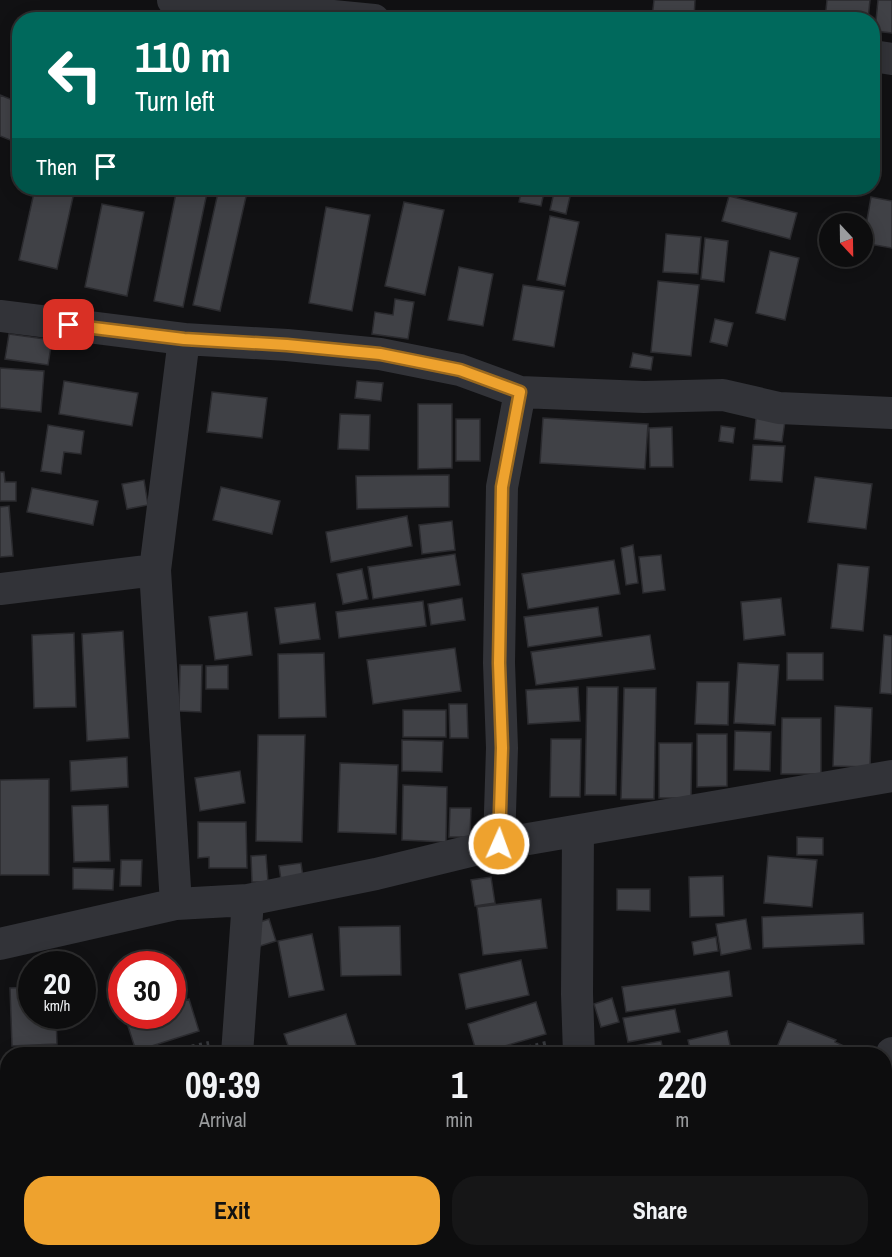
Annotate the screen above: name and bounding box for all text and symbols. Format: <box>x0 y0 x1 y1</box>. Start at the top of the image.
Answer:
text: 110 m <box>135 29 231 85</box>
icon: left <box>36 36 114 114</box>
text: Turn left <box>135 83 214 119</box>
icon: arrive <box>89 150 122 183</box>
text: Then <box>36 152 77 182</box>
north arrow <box>819 213 873 267</box>
map controls <box>819 213 873 267</box>
pin <box>43 299 94 350</box>
icon: arrive <box>52 308 85 341</box>
position arrow <box>467 812 531 876</box>
speed limit sign: 30 <box>108 951 186 1029</box>
text: 20 <box>43 963 71 1003</box>
text: km/h <box>44 995 70 1016</box>
text: 09:39 <box>185 1061 260 1109</box>
text: 1 <box>451 1061 467 1109</box>
text: 220 <box>658 1061 707 1109</box>
text: Arrival <box>199 1106 246 1133</box>
text: min <box>445 1106 473 1133</box>
text: m <box>676 1106 689 1133</box>
button: Exit <box>24 1176 440 1245</box>
button: Share <box>452 1176 868 1245</box>

